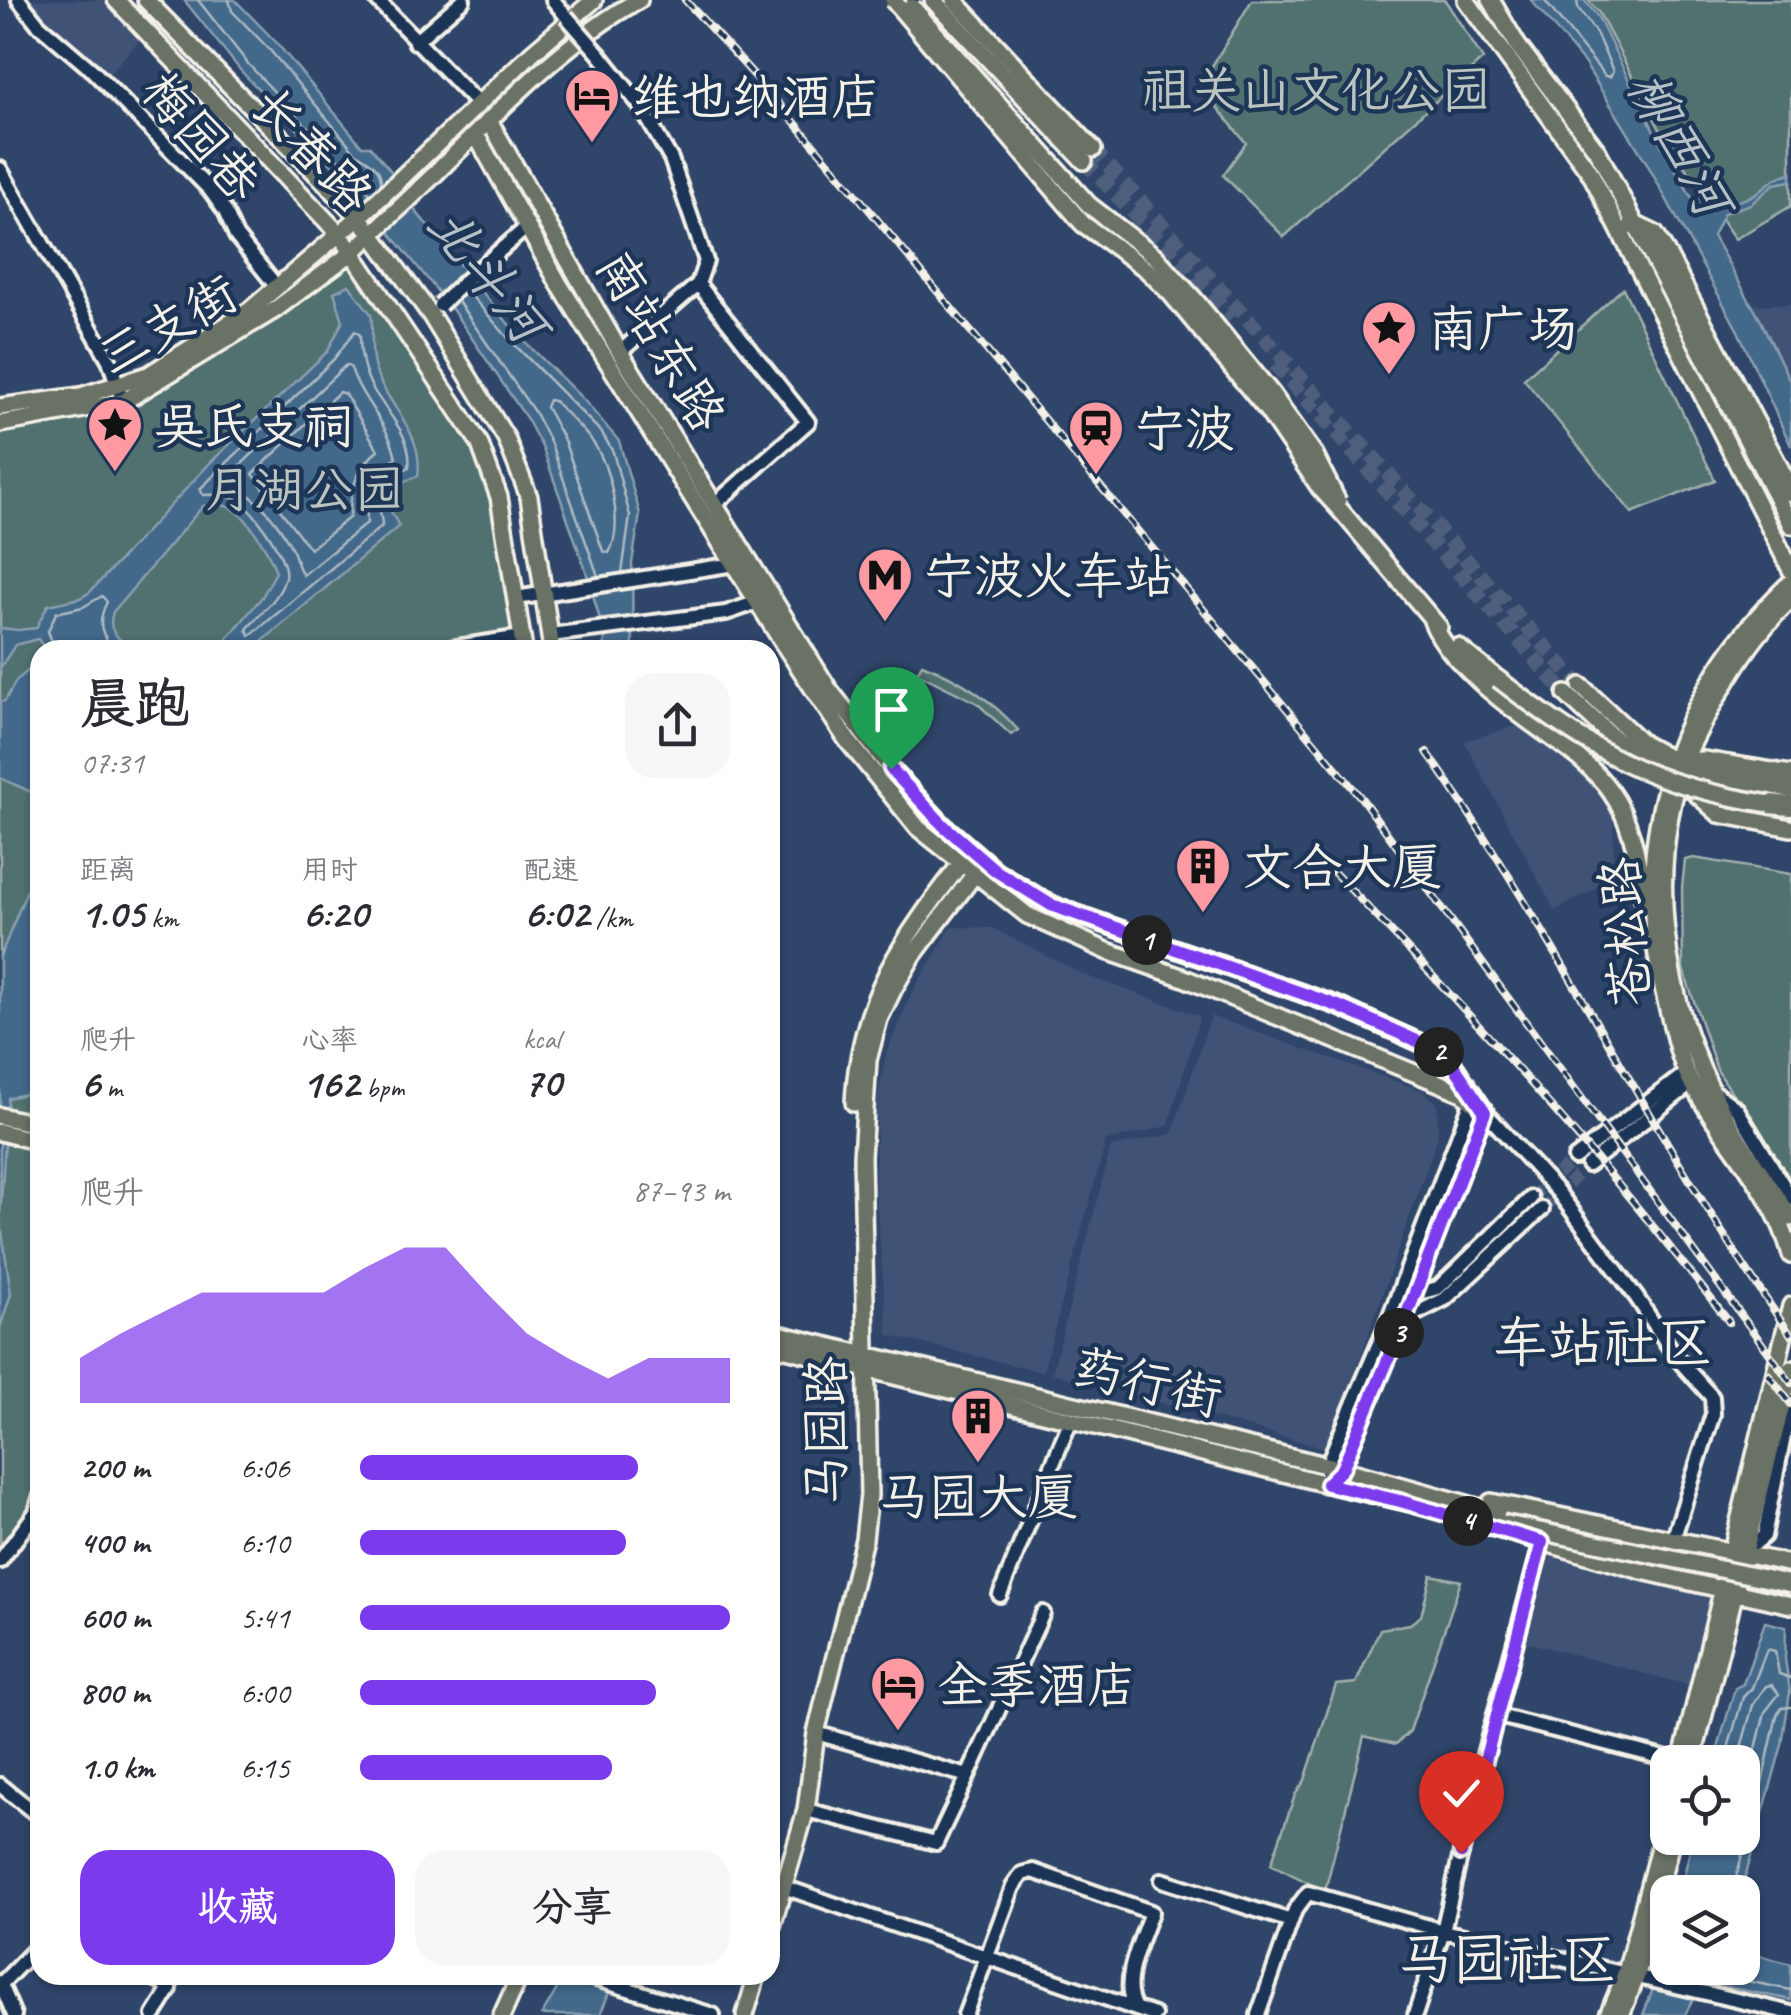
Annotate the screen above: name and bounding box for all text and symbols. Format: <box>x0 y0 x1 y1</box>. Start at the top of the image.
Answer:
park label: 祖关山文化公园 <box>1141 59 1491 122</box>
water label: 柳西河 <box>1612 59 1749 234</box>
street label: 梅园巷 <box>128 60 274 214</box>
hotel icon: 维也纳酒店 <box>562 66 622 145</box>
place label: 维也纳酒店 <box>631 66 881 129</box>
street label: 长春路 <box>238 74 386 226</box>
water label: 北斗河 <box>413 193 566 362</box>
street label: 南站东路 <box>582 239 739 443</box>
street label: 三支街 <box>87 261 249 389</box>
place icon: 南广场 <box>1359 298 1419 377</box>
place label: 南广场 <box>1428 298 1578 361</box>
place icon: 吴氏支祠 <box>85 395 145 474</box>
place label: 吴氏支祠 <box>154 395 354 458</box>
station icon: 宁波 <box>1066 398 1126 477</box>
place label: 宁波 <box>1135 398 1235 461</box>
park label: 月湖公园 <box>204 458 404 521</box>
metro station icon: 宁波火车站 <box>855 545 915 624</box>
place label: 宁波火车站 <box>924 545 1174 608</box>
pin <box>849 667 934 770</box>
text: 晨跑 <box>80 669 190 739</box>
button: share <box>625 673 730 778</box>
icon: arrive <box>864 682 919 737</box>
text: 07:31 <box>80 742 144 783</box>
building icon: 文合大厦 <box>1173 836 1233 915</box>
place label: 文合大厦 <box>1242 836 1442 899</box>
text: 距离 <box>80 852 136 887</box>
text: 用时 <box>302 852 358 887</box>
text: 配速 <box>523 852 579 887</box>
street label: 苍松路 <box>1588 854 1663 1009</box>
text: 1.05 <box>80 887 144 940</box>
text: 6:20 <box>302 887 368 940</box>
text: 6:02 <box>523 887 589 940</box>
text: km <box>144 900 179 935</box>
text: /km <box>589 900 633 935</box>
pin: 1 <box>1122 915 1172 965</box>
text: 1 <box>1141 922 1153 957</box>
text: kcal <box>523 1021 560 1056</box>
text: 爬升 <box>80 1022 136 1057</box>
text: 心率 <box>302 1022 358 1057</box>
pin: 2 <box>1414 1027 1464 1077</box>
text: 2 <box>1433 1034 1445 1069</box>
text: 70 <box>523 1056 561 1109</box>
text: 6 <box>80 1057 100 1110</box>
text: 162 <box>302 1057 359 1110</box>
text: m <box>100 1070 122 1105</box>
text: bpm <box>359 1070 404 1105</box>
text: 87–93 m <box>632 1170 730 1211</box>
text: 爬升 <box>80 1172 144 1213</box>
pin: 3 <box>1374 1308 1424 1358</box>
district label: 车站社区 <box>1493 1308 1713 1378</box>
text: 3 <box>1393 1315 1405 1350</box>
street label: 药行街 <box>1067 1335 1228 1430</box>
street label: 马园路 <box>795 1356 858 1506</box>
building icon: 马园大厦 <box>948 1386 1008 1465</box>
text: 200 m <box>80 1447 149 1488</box>
text: 6:06 <box>240 1447 290 1488</box>
place label: 马园大厦 <box>878 1466 1078 1529</box>
pin: 4 <box>1443 1496 1493 1546</box>
text: 4 <box>1462 1503 1474 1538</box>
text: 400 m <box>80 1522 149 1563</box>
text: 6:10 <box>240 1522 290 1563</box>
text: 600 m <box>80 1597 150 1638</box>
text: 5:41 <box>240 1597 290 1638</box>
hotel icon: 全季酒店 <box>868 1654 928 1733</box>
place label: 全季酒店 <box>937 1654 1137 1717</box>
text: 800 m <box>80 1672 149 1713</box>
text: 6:00 <box>240 1672 290 1713</box>
map controls <box>1650 1745 1760 1985</box>
button: locate <box>1650 1745 1760 1855</box>
text: 1.0 km <box>80 1747 154 1788</box>
text: 6:15 <box>240 1747 290 1788</box>
pin <box>1419 1751 1504 1854</box>
icon: check <box>1434 1766 1489 1821</box>
button: 收藏 <box>80 1850 395 1965</box>
button: 分享 <box>415 1850 730 1965</box>
button: layers <box>1650 1875 1760 1985</box>
district label: 马园社区 <box>1397 1925 1617 1995</box>

